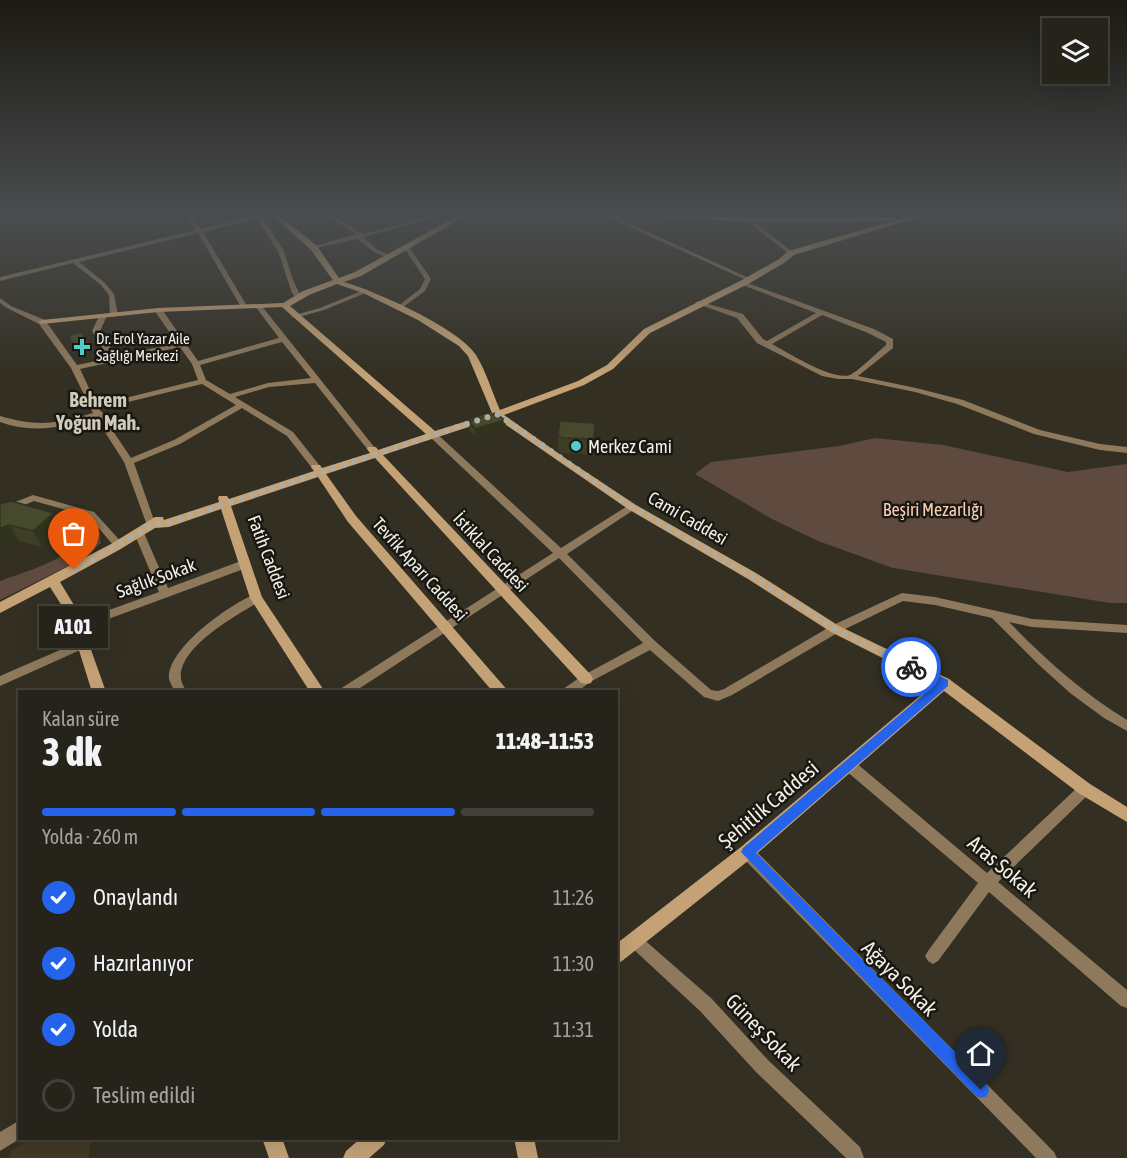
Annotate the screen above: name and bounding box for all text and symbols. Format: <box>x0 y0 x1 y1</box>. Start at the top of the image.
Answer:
map controls <box>1042 18 1108 84</box>
button: layers <box>1042 18 1108 84</box>
place label: Dr. Erol Yazar Aile Sağlığı Merkezi <box>96 330 190 364</box>
marker: Dr. Erol Yazar Aile Sağlığı Merkezi <box>73 338 91 356</box>
district label: Behrem Yoğun Mah. <box>55 388 140 434</box>
place label: Merkez Cami <box>588 436 672 457</box>
marker: Merkez Cami <box>569 439 583 453</box>
street label: Cami Caddesi <box>645 487 731 549</box>
park label: Beşiri Mezarlığı <box>883 499 983 520</box>
pin <box>48 508 99 570</box>
street label: İstiklal Caddesi <box>449 508 533 596</box>
street label: Fatih Caddesi <box>243 512 295 602</box>
street label: Tevfik Aparı Caddesi <box>368 513 472 625</box>
icon: bag <box>57 517 90 550</box>
street label: Sağlık Sokak <box>113 554 199 602</box>
callout: A101 <box>40 606 109 648</box>
text: A101 <box>55 615 93 638</box>
courier <box>881 637 941 697</box>
icon: bike <box>895 651 928 684</box>
text: Kalan süre <box>42 707 119 730</box>
text: 11:48–11:53 <box>496 728 594 754</box>
text: 3 dk <box>42 730 101 774</box>
street label: Şehitlik Caddesi <box>713 755 823 853</box>
text: Yolda · 260 m <box>42 825 138 848</box>
street label: Aras Sokak <box>963 830 1043 902</box>
icon: check <box>42 881 75 914</box>
text: Onaylandı <box>93 884 178 910</box>
text: 11:26 <box>553 886 594 909</box>
street label: Ağaya Sokak <box>857 935 943 1021</box>
icon: check <box>42 947 75 980</box>
text: Hazırlanıyor <box>93 950 193 976</box>
text: 11:30 <box>553 952 594 975</box>
street label: Güneş Sokak <box>721 988 807 1076</box>
icon: check <box>42 1013 75 1046</box>
text: Yolda <box>93 1016 138 1042</box>
text: 11:31 <box>553 1018 594 1041</box>
pin <box>955 1028 1006 1090</box>
icon: home <box>964 1037 997 1070</box>
text: Teslim edildi <box>93 1082 195 1108</box>

